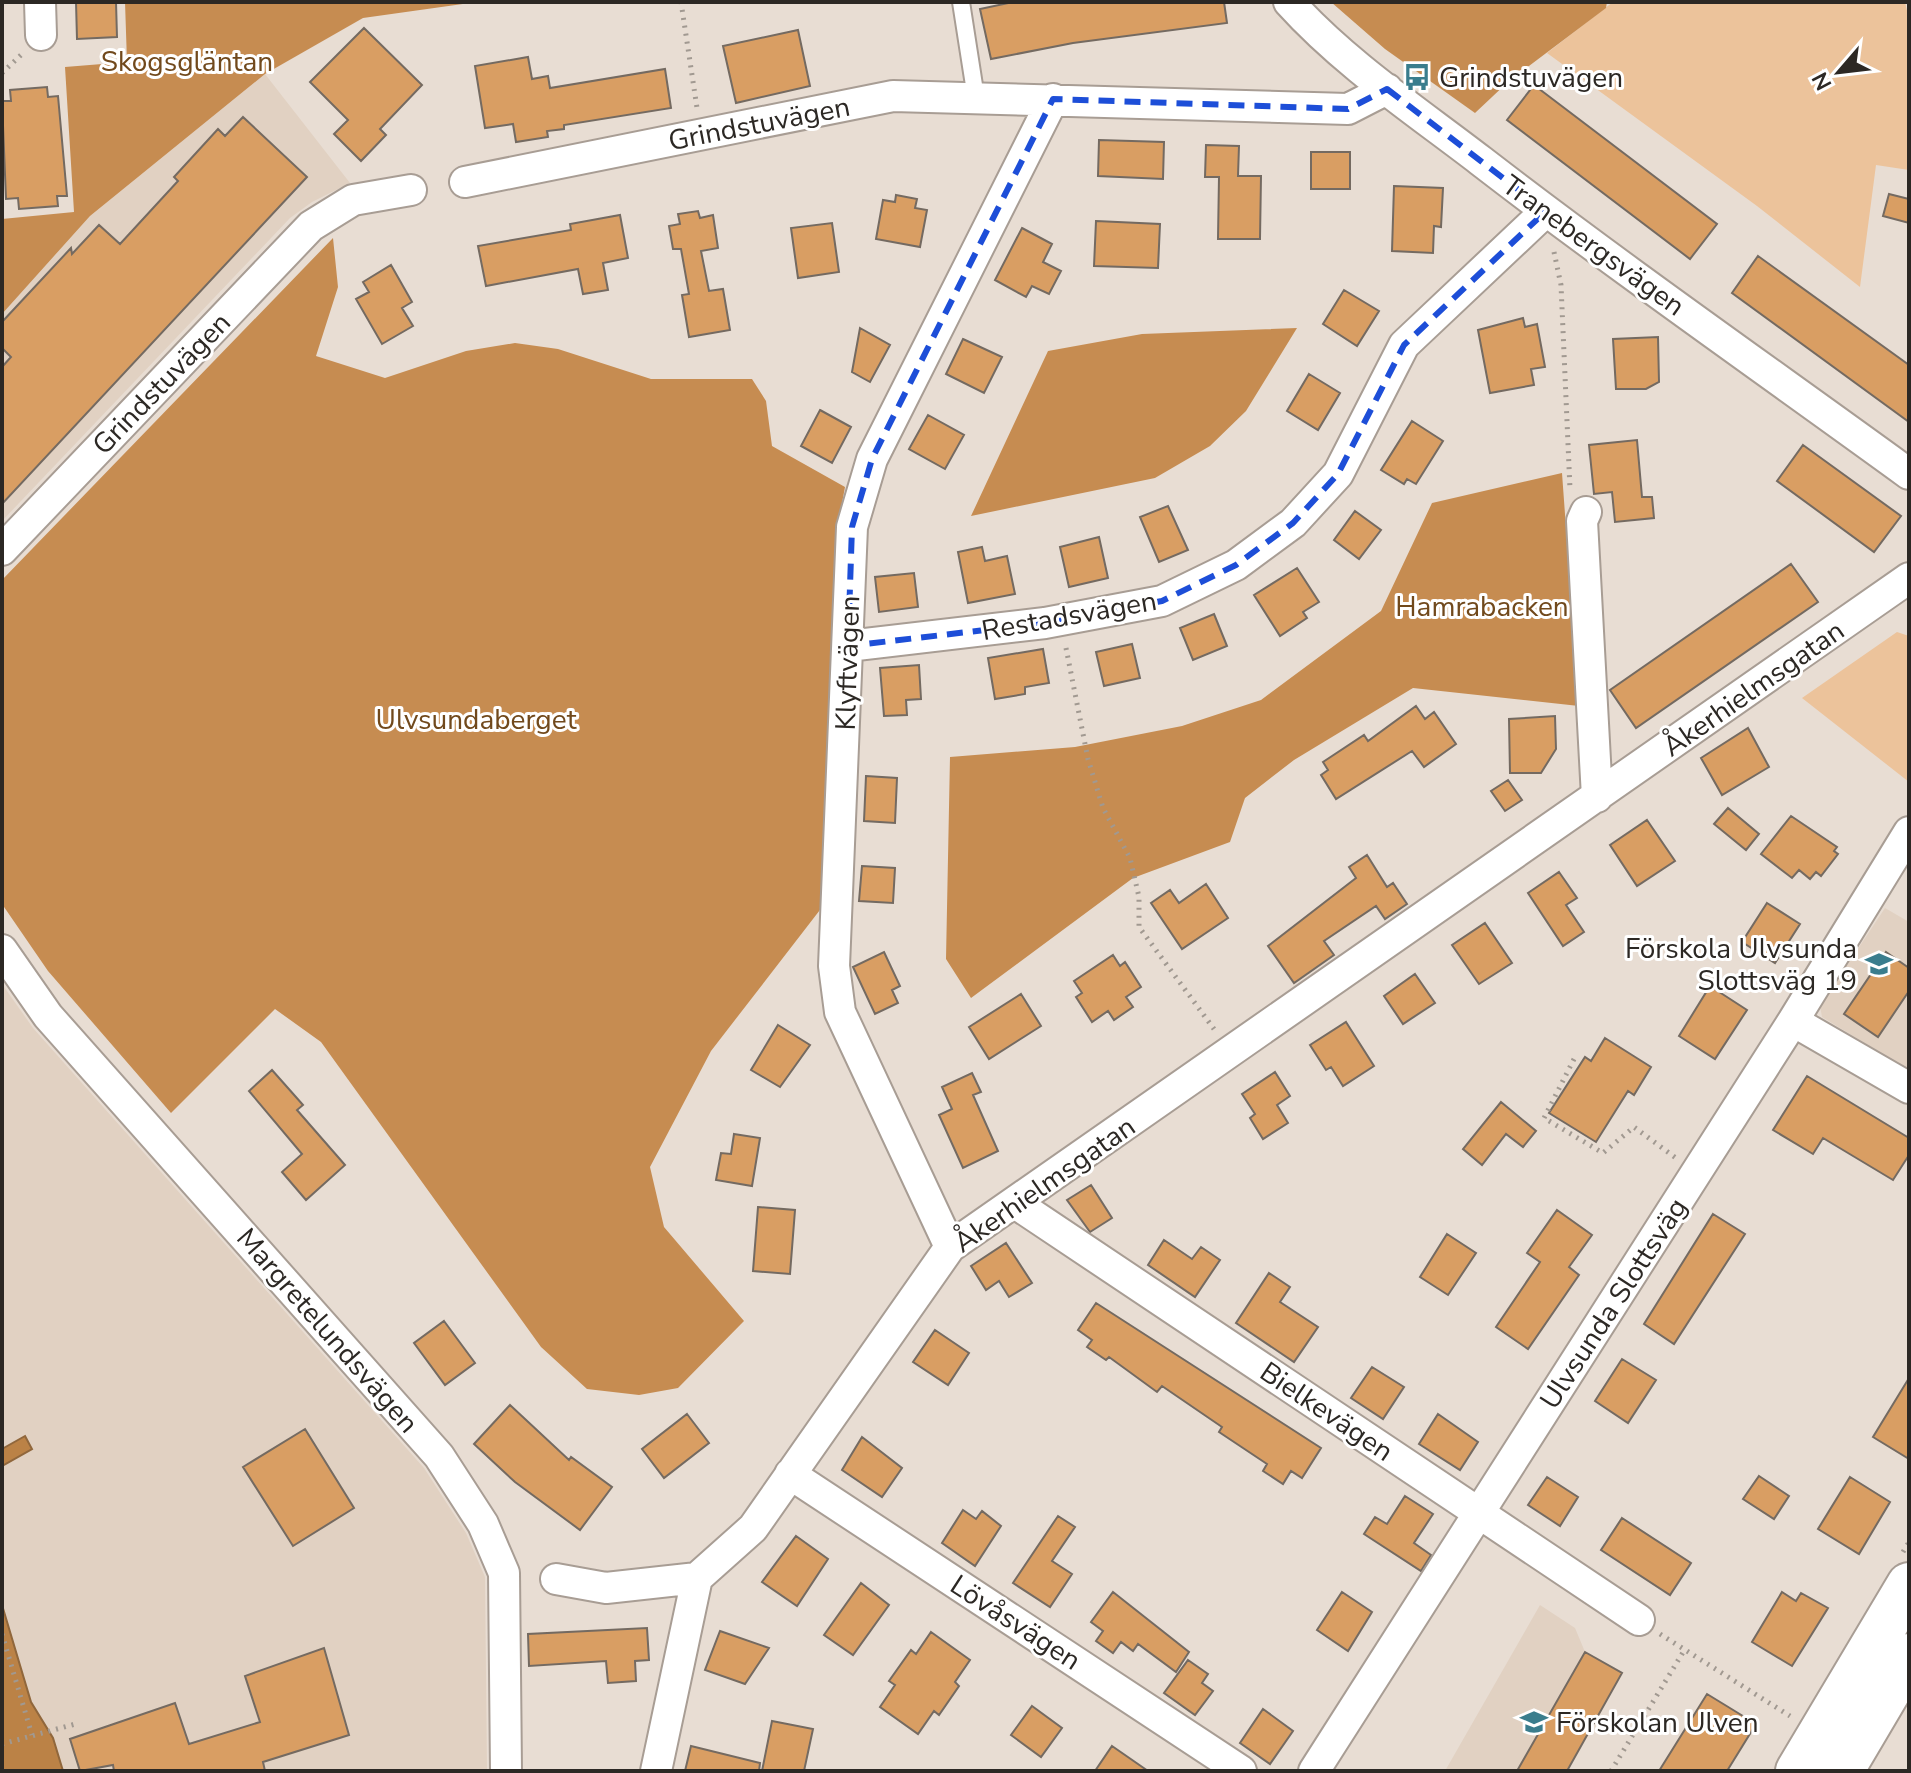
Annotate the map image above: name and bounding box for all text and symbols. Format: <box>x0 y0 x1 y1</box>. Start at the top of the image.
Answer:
north arrow <box>1799 32 1879 112</box>
park label: Skogsgläntan <box>101 43 273 81</box>
place label: Grindstuvägen <box>1439 59 1623 97</box>
bus stop icon: Grindstuvägen <box>1402 62 1432 92</box>
text: N <box>1805 67 1839 95</box>
street label: Grindstuvägen <box>665 88 853 160</box>
street label: Tranebergsvägen <box>1494 167 1692 325</box>
street label: Grindstuvägen <box>84 304 239 463</box>
street label: Restadsvägen <box>979 582 1160 650</box>
park label: Hamrabacken <box>1395 588 1569 626</box>
street label: Klyftvägen <box>827 595 869 731</box>
street label: Åkerhielmsgatan <box>1655 611 1852 766</box>
park label: Ulvsundaberget <box>376 701 577 739</box>
place label: Förskola Ulvsunda Slottsväg 19 <box>1625 930 1857 1000</box>
school or university icon: Förskola Ulvsunda Slottsväg 19 <box>1864 949 1894 979</box>
street label: Åkerhielmsgatan <box>946 1107 1143 1262</box>
street label: Ulvsunda Slottsväg <box>1531 1191 1696 1416</box>
street label: Margretelundsvägen <box>228 1220 427 1441</box>
street label: Bielkevägen <box>1252 1353 1401 1470</box>
street label: Lövåsvägen <box>943 1566 1088 1679</box>
place label: Förskolan Ulven <box>1556 1704 1759 1742</box>
school or university icon: Förskolan Ulven <box>1519 1707 1549 1737</box>

